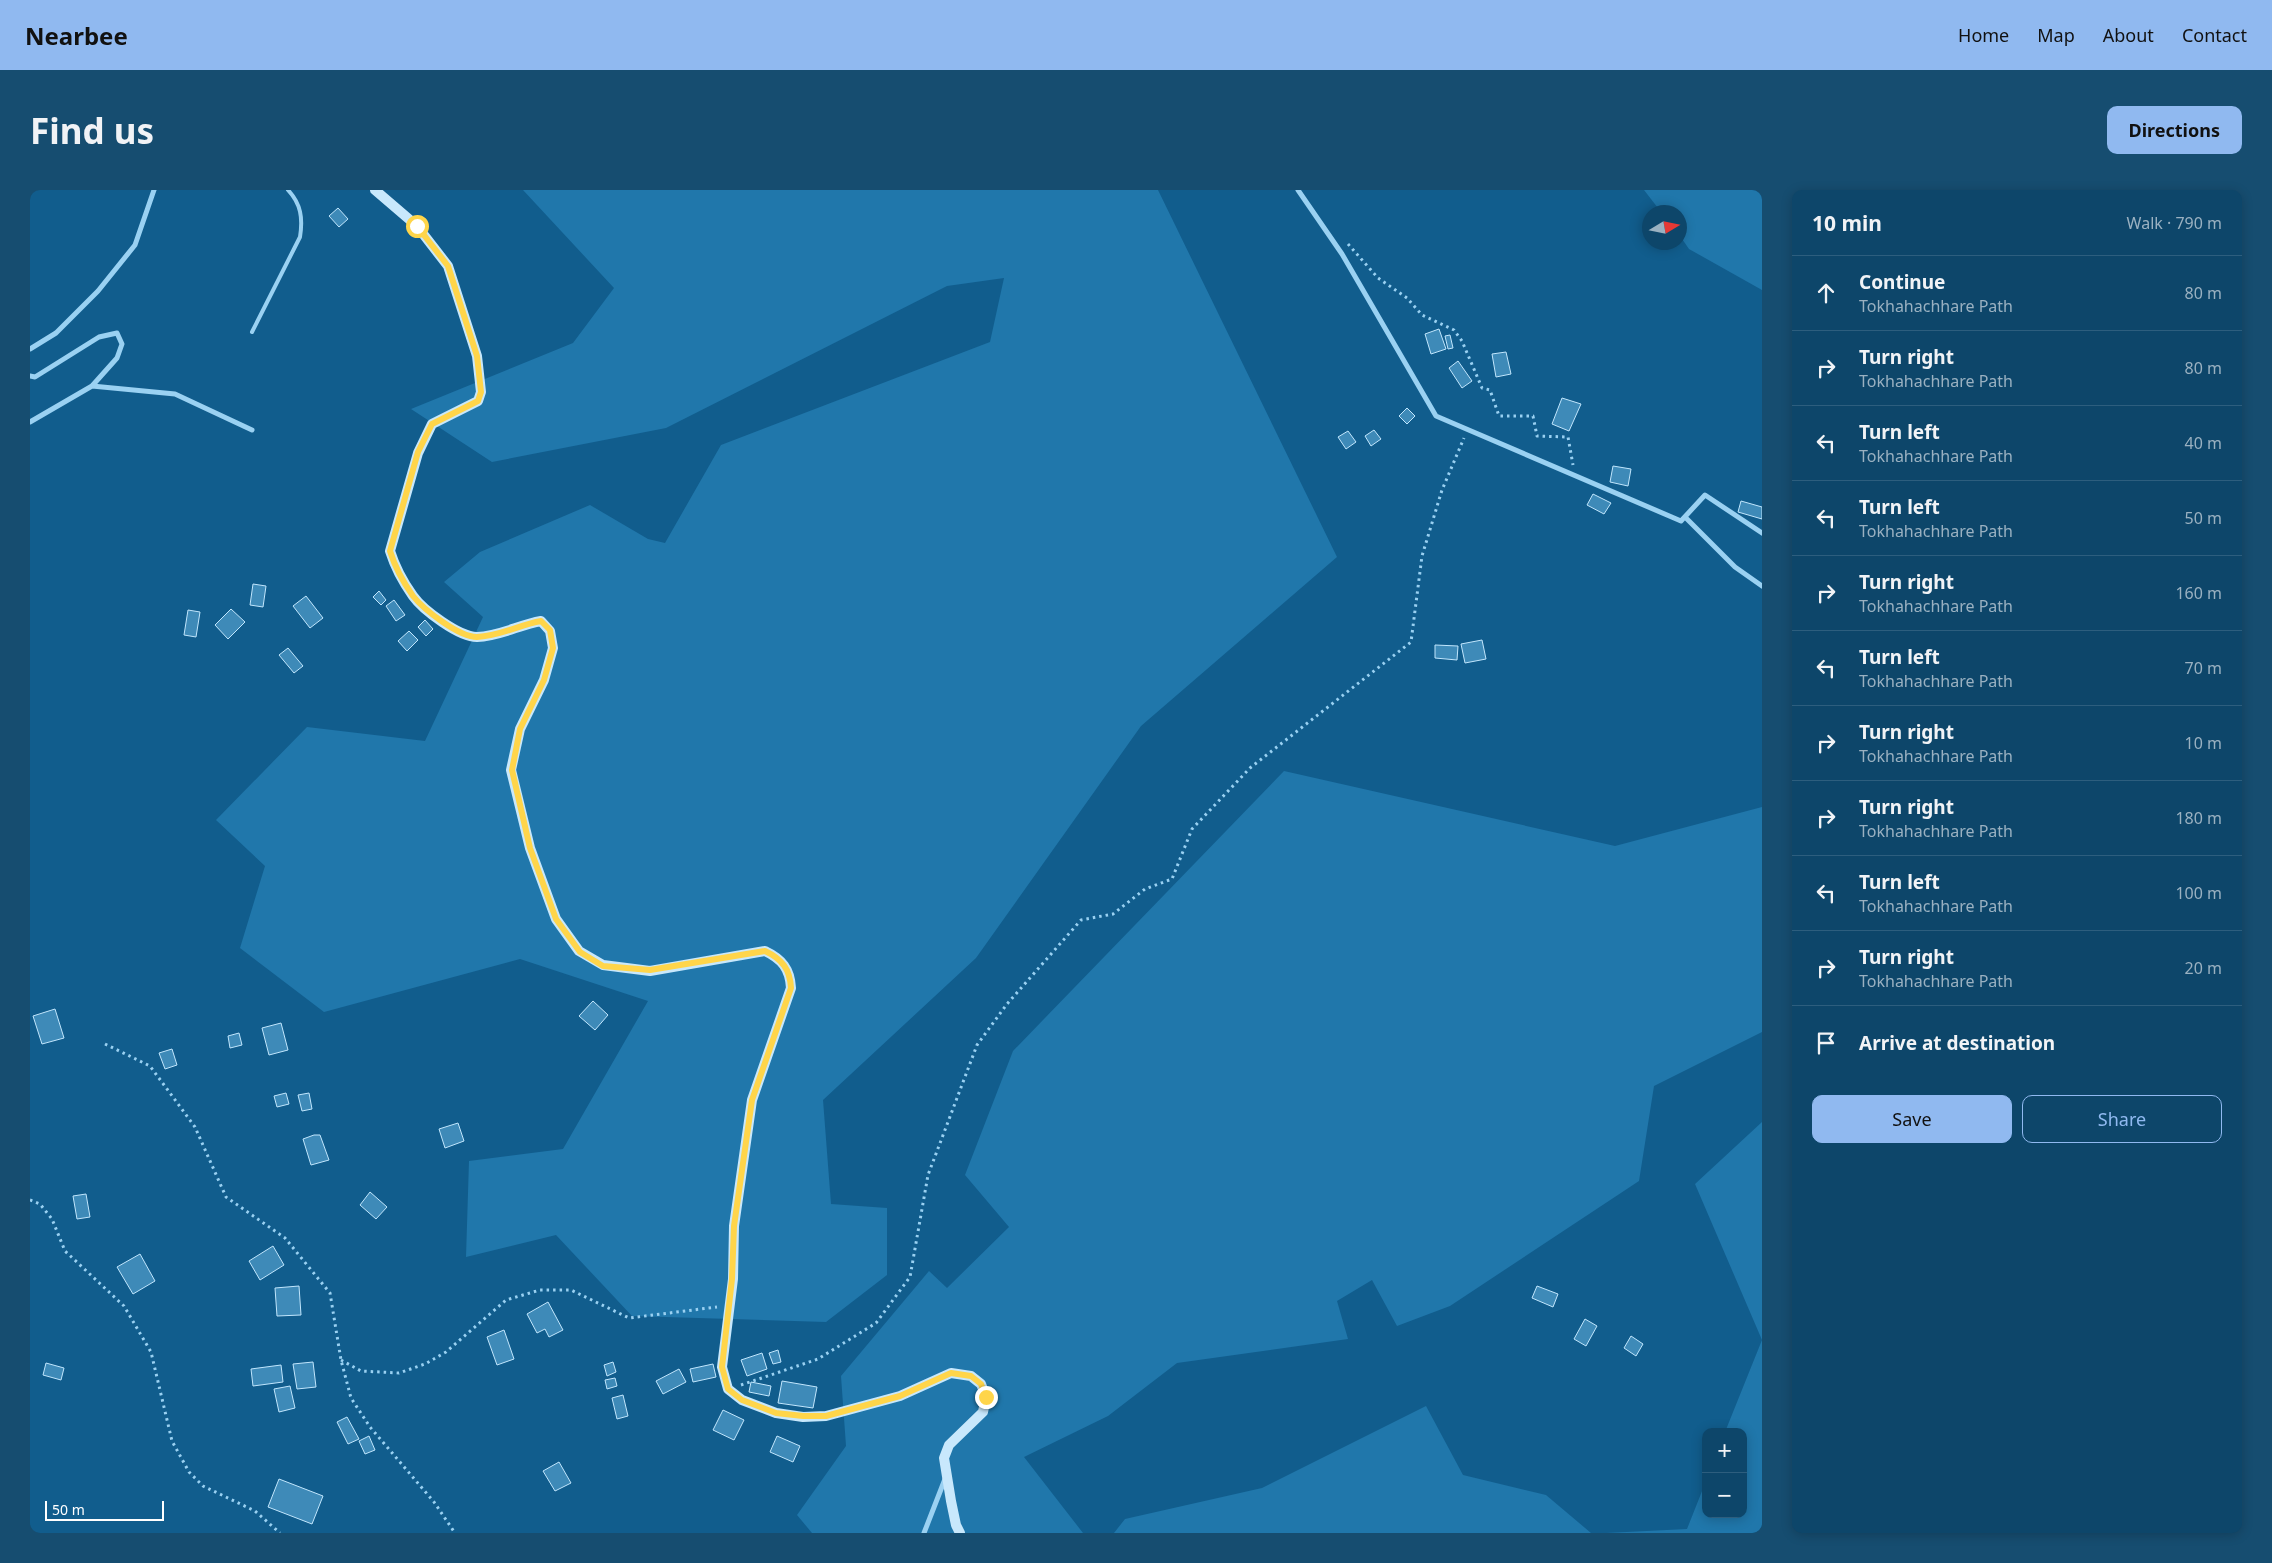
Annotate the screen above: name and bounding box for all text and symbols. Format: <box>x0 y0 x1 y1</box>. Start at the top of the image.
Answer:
text: Nearbee <box>25 19 128 52</box>
text: Home <box>1958 23 2009 47</box>
text: Map <box>2037 23 2075 47</box>
text: About <box>2103 23 2154 47</box>
text: Contact <box>2182 23 2247 47</box>
button: Directions <box>2107 106 2242 154</box>
text: Find us <box>30 107 154 154</box>
north arrow <box>1642 205 1687 250</box>
text: 10 min <box>1812 209 1882 237</box>
text: Walk · 790 m <box>2127 212 2222 234</box>
route start <box>406 215 429 238</box>
text: Continue <box>1859 269 1945 295</box>
icon: ahead <box>1812 279 1840 307</box>
text: 80 m <box>2185 282 2222 304</box>
text: Tokhahachhare Path <box>1859 295 2013 317</box>
text: Turn right <box>1859 344 1954 370</box>
icon: right <box>1812 354 1840 382</box>
text: 80 m <box>2185 357 2222 379</box>
text: Tokhahachhare Path <box>1859 370 2013 392</box>
text: Turn left <box>1859 419 1940 445</box>
icon: left <box>1812 429 1840 457</box>
text: 40 m <box>2185 432 2222 454</box>
text: Tokhahachhare Path <box>1859 445 2013 467</box>
text: Turn left <box>1859 494 1940 520</box>
icon: left <box>1812 504 1840 532</box>
text: 50 m <box>2185 507 2222 529</box>
text: Tokhahachhare Path <box>1859 520 2013 542</box>
text: Turn right <box>1859 569 1954 595</box>
icon: right <box>1812 579 1840 607</box>
text: 160 m <box>2175 582 2222 604</box>
text: Tokhahachhare Path <box>1859 595 2013 617</box>
text: Turn left <box>1859 644 1940 670</box>
icon: left <box>1812 654 1840 682</box>
text: 70 m <box>2185 657 2222 679</box>
text: Tokhahachhare Path <box>1859 670 2013 692</box>
text: Turn right <box>1859 719 1954 745</box>
icon: right <box>1812 729 1840 757</box>
text: 10 m <box>2185 732 2222 754</box>
text: Tokhahachhare Path <box>1859 745 2013 767</box>
text: Turn right <box>1859 794 1954 820</box>
icon: right <box>1812 804 1840 832</box>
text: 180 m <box>2175 807 2222 829</box>
text: Tokhahachhare Path <box>1859 820 2013 842</box>
text: Turn left <box>1859 869 1940 895</box>
icon: left <box>1812 879 1840 907</box>
text: 100 m <box>2175 882 2222 904</box>
text: Tokhahachhare Path <box>1859 895 2013 917</box>
text: Turn right <box>1859 944 1954 970</box>
icon: right <box>1812 954 1840 982</box>
text: 20 m <box>2185 957 2222 979</box>
text: Tokhahachhare Path <box>1859 970 2013 992</box>
icon: arrive <box>1812 1029 1840 1057</box>
text: Arrive at destination <box>1859 1030 2055 1056</box>
button: Save <box>1812 1095 2012 1143</box>
button: Share <box>2022 1095 2222 1143</box>
route end <box>975 1386 998 1409</box>
map controls <box>1702 1428 1747 1518</box>
button: + <box>1702 1428 1747 1473</box>
button: − <box>1702 1473 1747 1518</box>
scale bar <box>45 1498 164 1521</box>
text: 50 m <box>52 1500 85 1519</box>

